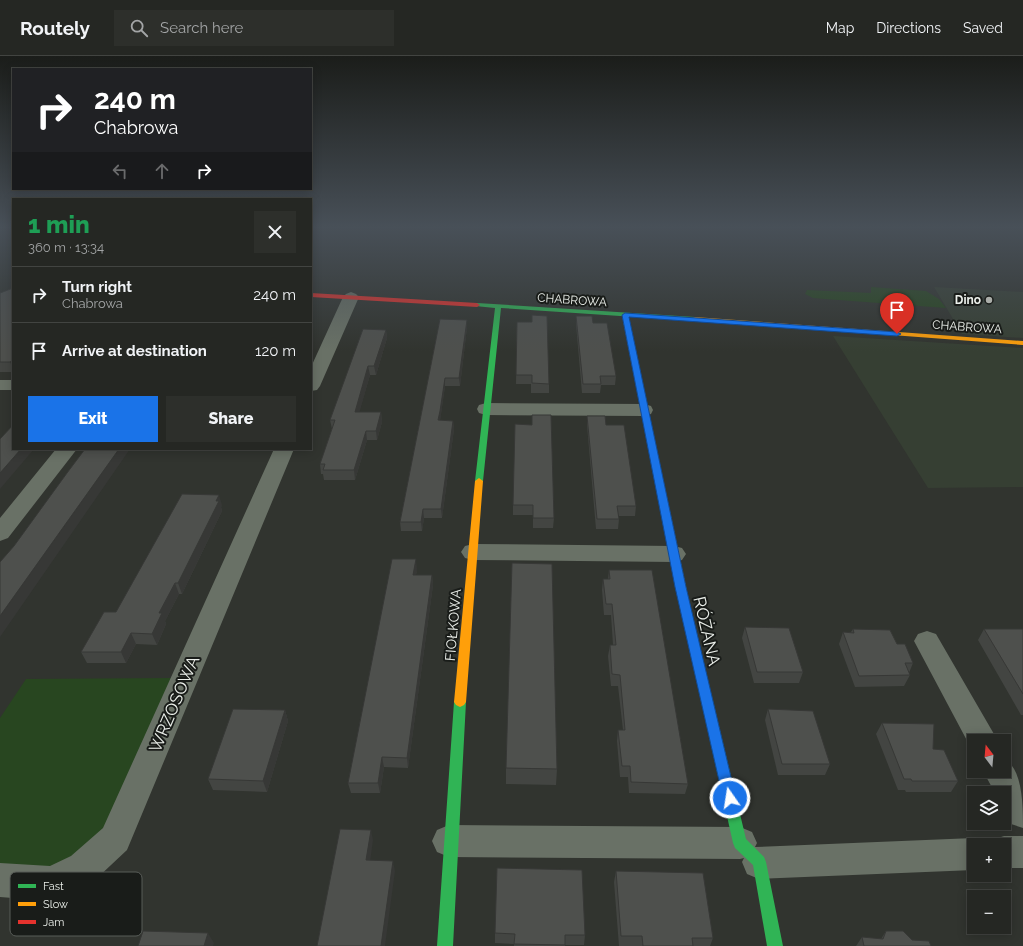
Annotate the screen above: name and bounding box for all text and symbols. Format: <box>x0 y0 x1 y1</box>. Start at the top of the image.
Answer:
search box <box>114 10 394 46</box>
text: Routely <box>20 17 90 39</box>
icon: search <box>128 17 150 39</box>
text: Search here <box>160 19 243 37</box>
text: Map <box>826 20 854 36</box>
text: Directions <box>876 20 941 36</box>
text: Saved <box>963 20 1003 36</box>
text: 240 m <box>94 83 176 116</box>
icon: right <box>28 84 80 136</box>
text: Chabrowa <box>94 117 178 138</box>
icon: left <box>109 160 131 182</box>
icon: ahead <box>151 160 173 182</box>
icon: right <box>193 160 215 182</box>
text: 1 min <box>28 210 90 239</box>
button: close <box>254 211 296 253</box>
text: 360 m · 13:34 <box>28 240 104 255</box>
text: Turn right <box>62 278 132 296</box>
icon: right <box>28 284 50 306</box>
text: 240 m <box>253 286 296 304</box>
street label: CHABROWA <box>537 291 607 309</box>
pin <box>880 293 914 334</box>
place label: Dino <box>955 293 981 307</box>
marker: Dino <box>984 295 994 305</box>
text: Chabrowa <box>62 296 123 311</box>
icon: arrive <box>886 299 908 321</box>
street label: CHABROWA <box>932 318 1002 336</box>
icon: arrive <box>28 340 50 362</box>
text: Arrive at destination <box>62 342 207 360</box>
text: 120 m <box>255 342 296 360</box>
button: Exit <box>28 396 158 442</box>
button: Share <box>166 396 296 442</box>
street label: FIOŁKOWA <box>442 588 464 662</box>
street label: RÓŻANA <box>689 594 725 668</box>
street label: WRZOSOWA <box>145 652 204 755</box>
north arrow <box>967 734 1011 778</box>
map controls <box>967 734 1011 934</box>
position arrow <box>709 777 751 819</box>
button: layers <box>967 786 1011 830</box>
button: + <box>967 838 1011 882</box>
legend <box>10 872 142 936</box>
text: Fast <box>43 880 64 893</box>
button: − <box>967 890 1011 934</box>
text: Slow <box>43 898 68 911</box>
text: Jam <box>43 916 64 929</box>

